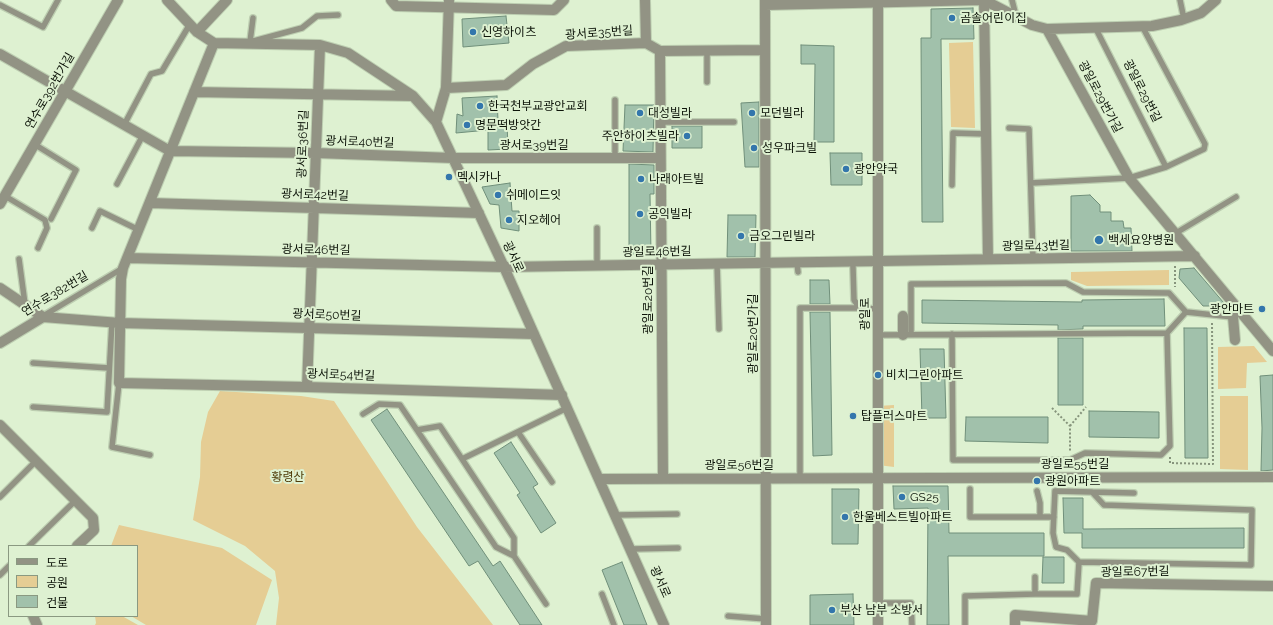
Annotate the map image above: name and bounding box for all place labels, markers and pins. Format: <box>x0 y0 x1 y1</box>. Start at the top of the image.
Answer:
place label: 곰솔어린이집 <box>960 11 1026 25</box>
marker: 곰솔어린이집 <box>947 13 957 23</box>
place label: 신영하이츠 <box>481 25 536 39</box>
marker: 신영하이츠 <box>468 27 478 37</box>
place label: 한국천부교광안교회 <box>488 99 587 113</box>
marker: 한국천부교광안교회 <box>475 101 485 111</box>
place label: 대성빌라 <box>648 106 692 120</box>
place label: 모던빌라 <box>760 106 804 120</box>
marker: 대성빌라 <box>635 108 645 118</box>
marker: 모던빌라 <box>747 108 757 118</box>
place label: 명문떡방앗간 <box>475 118 541 132</box>
marker: 명문떡방앗간 <box>462 120 472 130</box>
place label: 주안하이츠빌라 <box>602 129 679 143</box>
marker: 주안하이츠빌라 <box>682 131 692 141</box>
place label: 성우파크빌 <box>762 141 817 155</box>
marker: 성우파크빌 <box>749 143 759 153</box>
place label: 광안약국 <box>854 162 898 176</box>
marker: 광안약국 <box>841 164 851 174</box>
place label: 멕시카나 <box>457 170 501 184</box>
marker: 멕시카나 <box>444 172 454 182</box>
place label: 나래아트빌 <box>649 172 704 186</box>
marker: 나래아트빌 <box>636 174 646 184</box>
place label: 쉬메이드잇 <box>506 188 561 202</box>
marker: 쉬메이드잇 <box>493 190 503 200</box>
place label: 공익빌라 <box>648 207 692 221</box>
marker: 공익빌라 <box>635 209 645 219</box>
place label: 지오헤어 <box>517 213 561 227</box>
marker: 지오헤어 <box>504 215 514 225</box>
place label: 금오그린빌라 <box>749 229 815 243</box>
marker: 금오그린빌라 <box>736 231 746 241</box>
place label: 백세요양병원 <box>1108 233 1174 247</box>
marker: 백세요양병원 <box>1093 234 1105 246</box>
place label: 광안마트 <box>1210 302 1254 316</box>
marker: 광안마트 <box>1257 304 1267 314</box>
place label: 비치그린아파트 <box>886 368 963 382</box>
marker: 비치그린아파트 <box>873 370 883 380</box>
place label: 탑플러스마트 <box>861 409 927 423</box>
marker: 탑플러스마트 <box>848 411 858 421</box>
place label: 광원아파트 <box>1045 474 1100 488</box>
marker: 광원아파트 <box>1032 476 1042 486</box>
place label: GS25 <box>910 490 939 504</box>
marker: GS25 <box>897 492 907 502</box>
place label: 한울베스트빌아파트 <box>853 510 952 524</box>
marker: 한울베스트빌아파트 <box>840 512 850 522</box>
place label: 부산 남부 소방서 <box>840 603 923 617</box>
marker: 부산 남부 소방서 <box>827 605 837 615</box>

